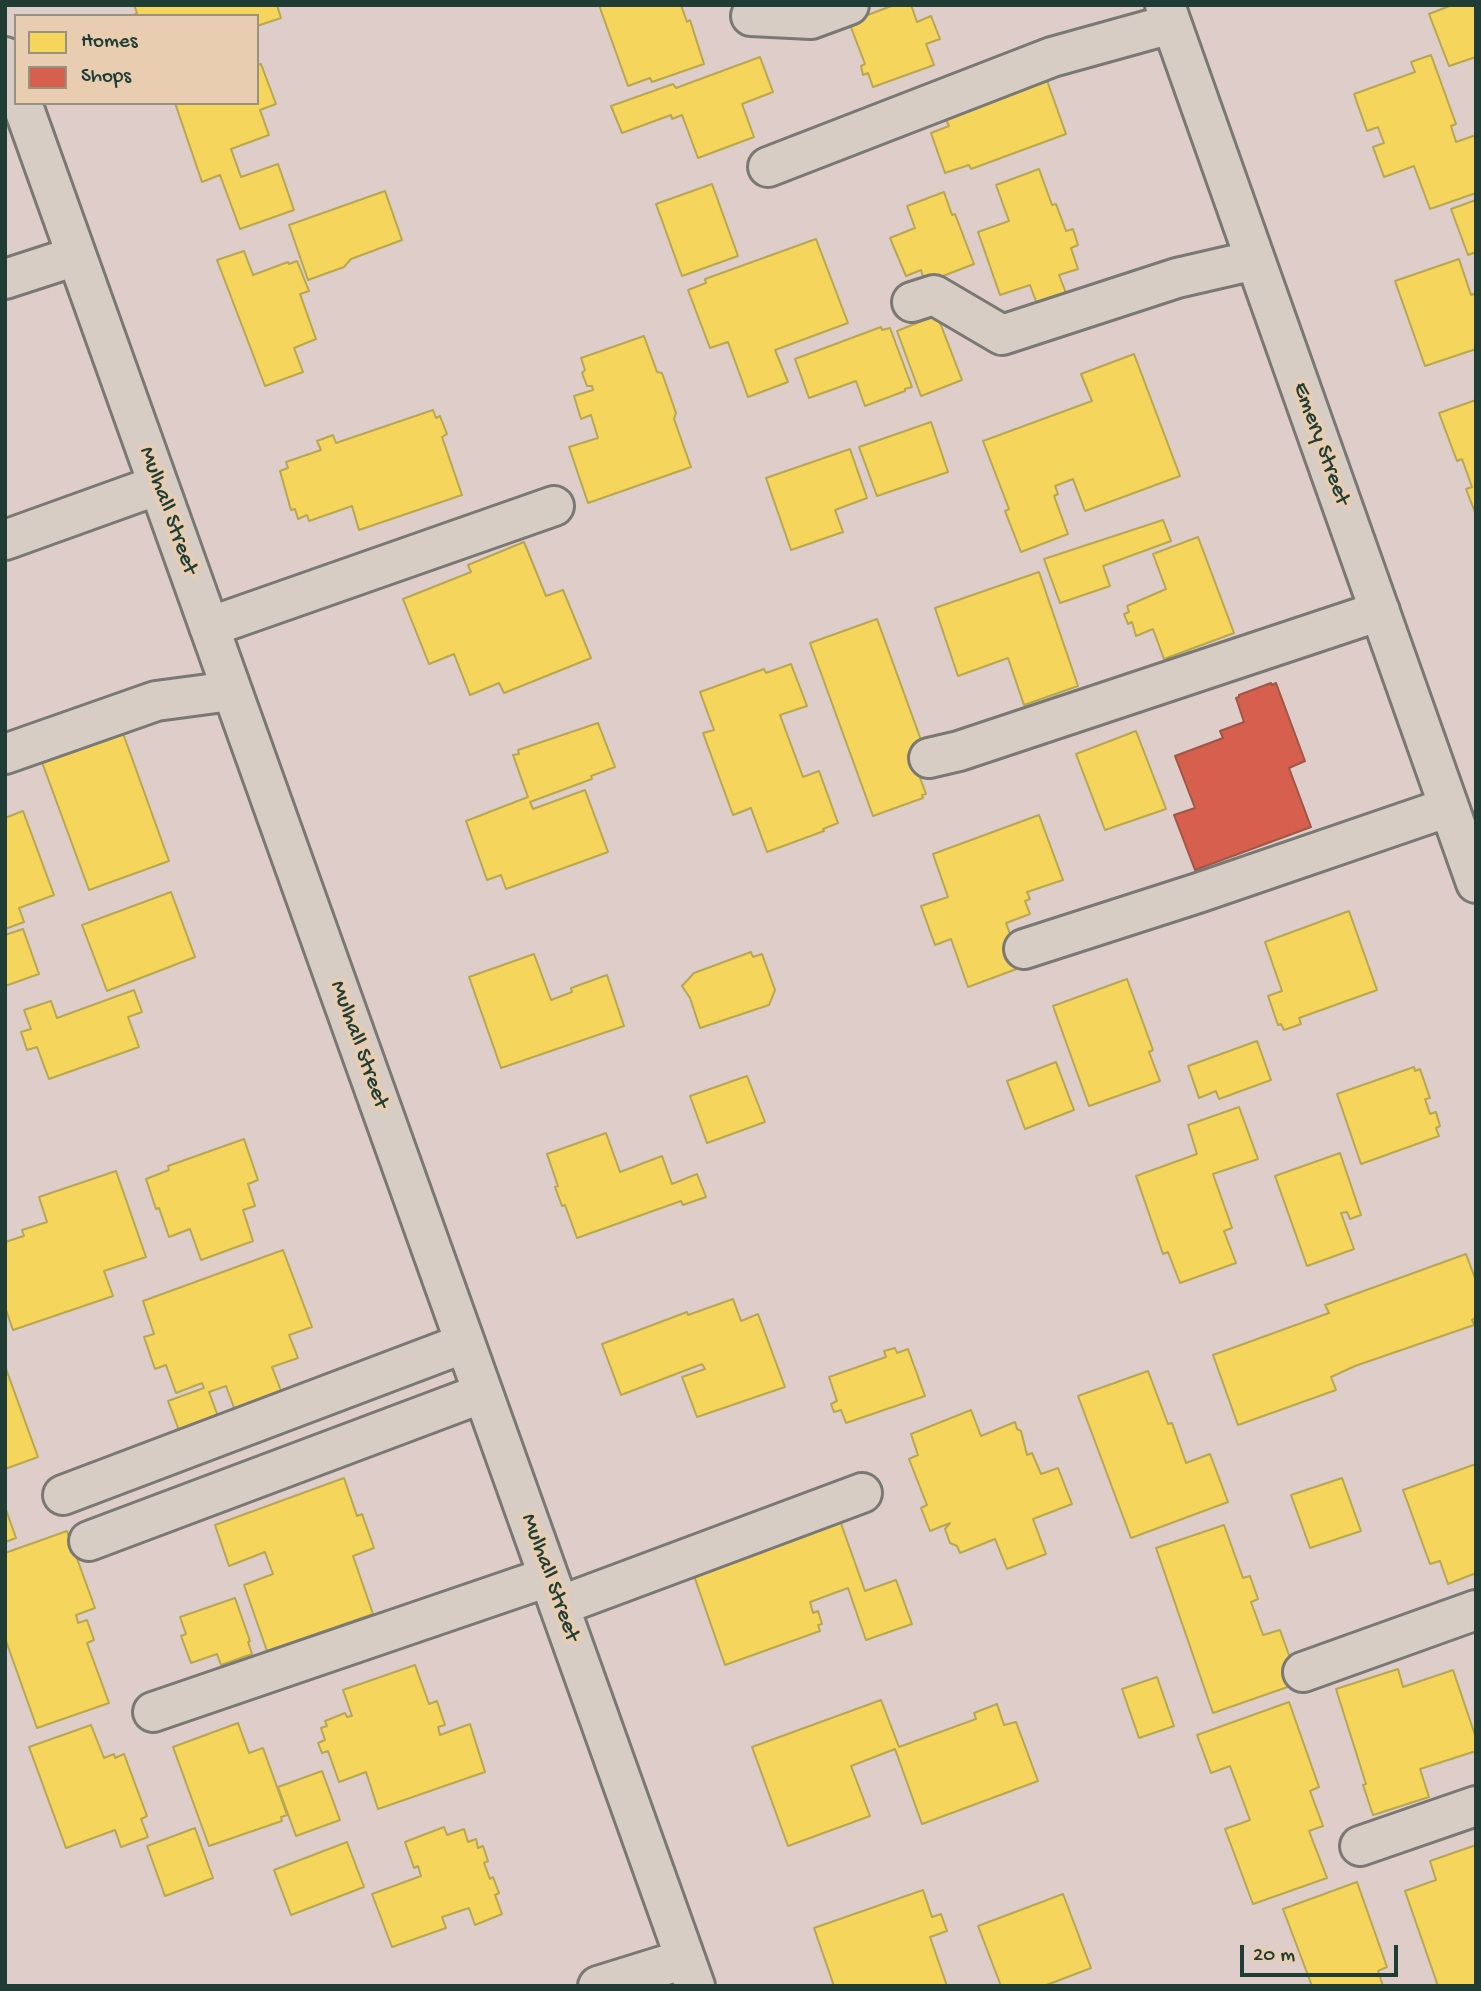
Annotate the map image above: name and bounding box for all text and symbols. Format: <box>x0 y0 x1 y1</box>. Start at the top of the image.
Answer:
legend <box>14 14 259 105</box>
text: Homes <box>81 30 137 55</box>
text: Shops <box>81 65 131 90</box>
street label: Emery Street <box>1285 379 1355 509</box>
street label: Mulhall Street <box>131 443 203 579</box>
street label: Mulhall Street <box>322 977 394 1113</box>
street label: Mulhall Street <box>513 1510 585 1646</box>
scale bar <box>1243 1932 1400 1976</box>
text: 20 m <box>1253 1944 1295 1969</box>

